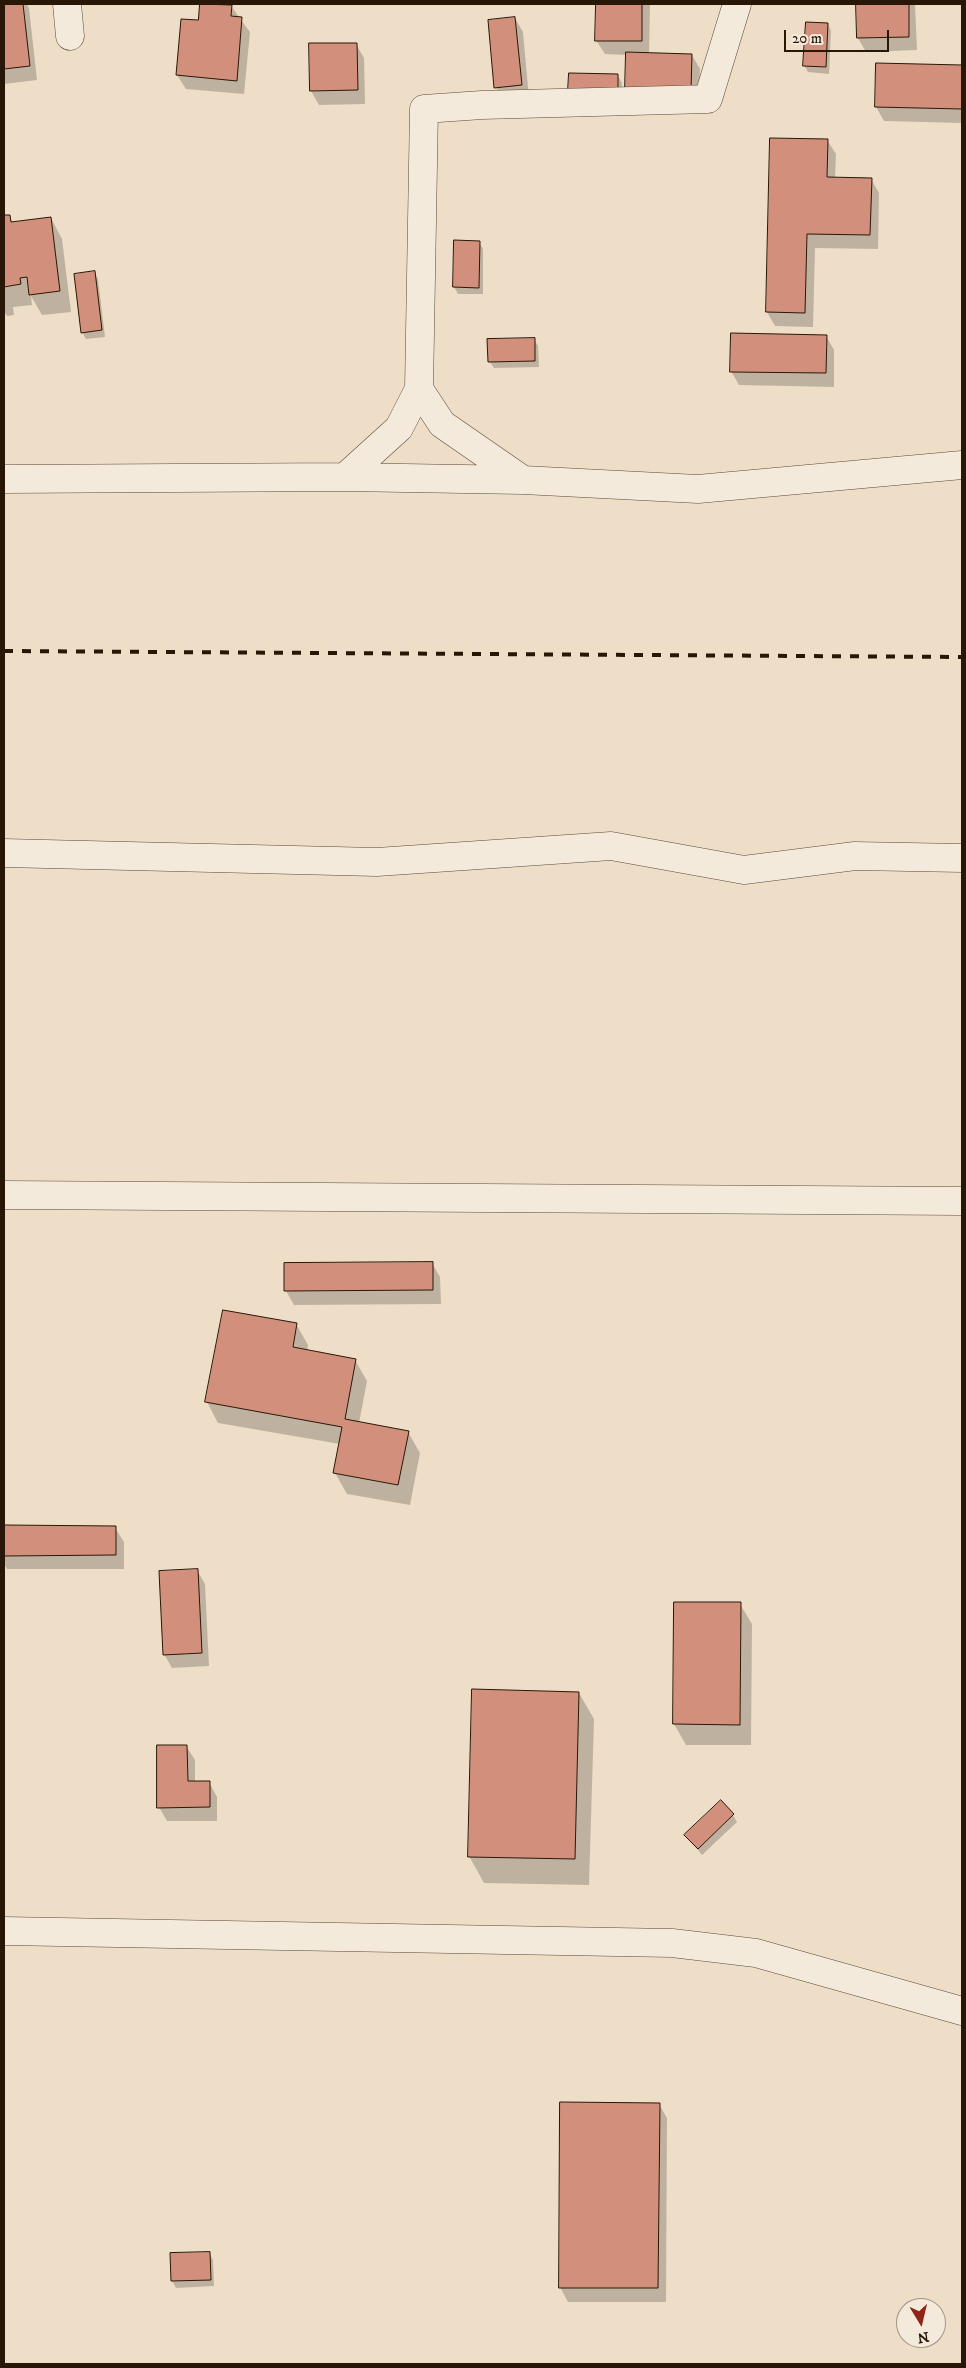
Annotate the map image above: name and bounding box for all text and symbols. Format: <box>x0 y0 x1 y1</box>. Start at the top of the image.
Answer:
scale bar <box>786 20 891 52</box>
text: 20 m <box>792 29 822 48</box>
north arrow <box>896 2298 946 2348</box>
text: N <box>916 2327 930 2347</box>

